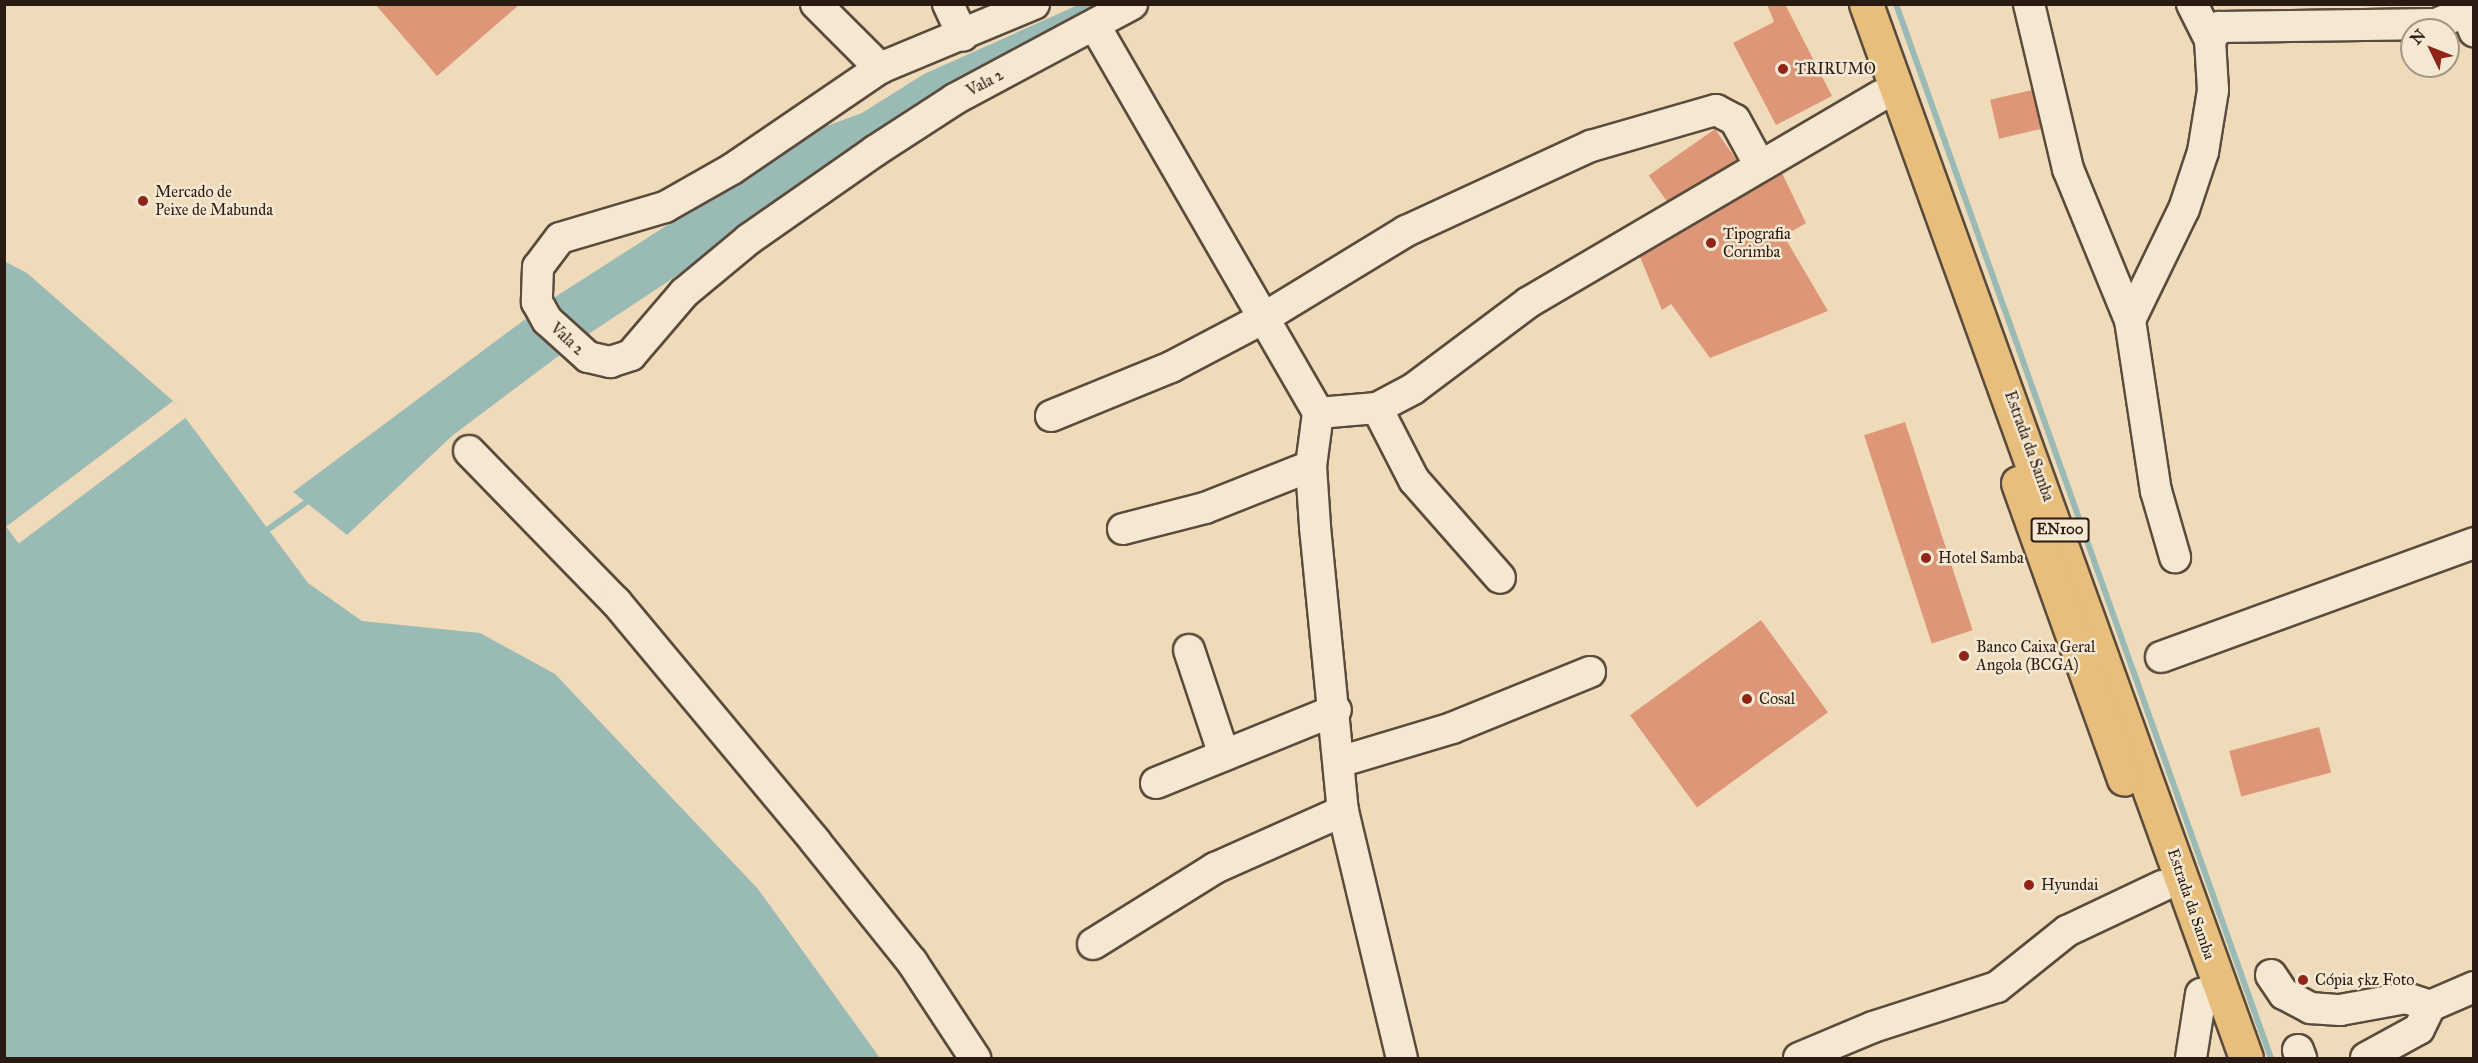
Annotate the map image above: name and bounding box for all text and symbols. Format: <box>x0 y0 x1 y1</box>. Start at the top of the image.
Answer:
north arrow <box>2400 18 2460 78</box>
text: N <box>2406 25 2430 48</box>
place label: TRIRUMO <box>1795 59 1876 79</box>
marker: TRIRUMO <box>1776 62 1790 76</box>
street label: Vala 2 <box>963 65 1007 101</box>
place label: Mercado de Peixe de Mabunda <box>155 182 273 220</box>
marker: Mercado de Peixe de Mabunda <box>136 194 150 208</box>
place label: Tipografia Corimba <box>1723 224 1791 262</box>
marker: Tipografia Corimba <box>1704 236 1718 250</box>
street label: Vala 2 <box>546 319 588 359</box>
street label: Estrada da Samba <box>2000 388 2058 504</box>
road number: EN100 <box>2030 518 2090 542</box>
place label: Hotel Samba <box>1938 548 2024 568</box>
marker: Hotel Samba <box>1919 551 1933 565</box>
place label: Banco Caixa Geral Angola (BCGA) <box>1976 637 2095 675</box>
marker: Banco Caixa Geral Angola (BCGA) <box>1957 649 1971 663</box>
place label: Cosal <box>1759 689 1795 709</box>
marker: Cosal <box>1740 692 1754 706</box>
street label: Estrada da Samba <box>2163 846 2219 962</box>
place label: Hyundai <box>2041 875 2098 895</box>
marker: Hyundai <box>2022 878 2036 892</box>
place label: Cópia 5kz Foto <box>2315 970 2415 990</box>
marker: Cópia 5kz Foto <box>2296 973 2310 987</box>

